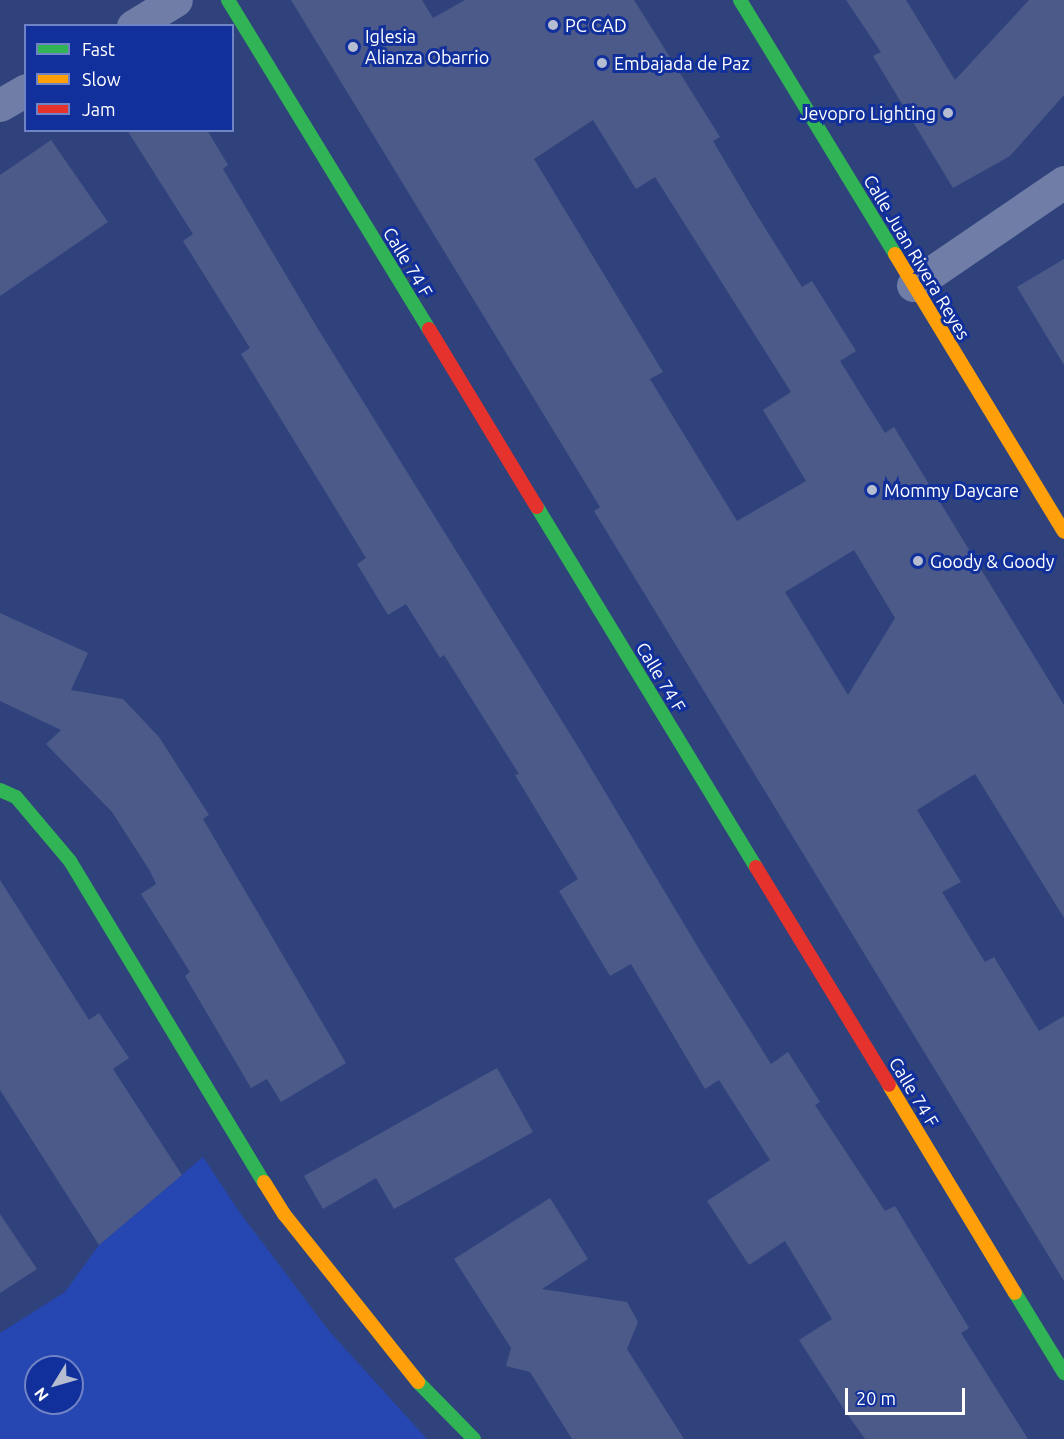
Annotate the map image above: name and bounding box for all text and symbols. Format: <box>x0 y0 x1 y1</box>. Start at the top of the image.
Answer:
place label: PC CAD <box>565 14 627 36</box>
marker: PC CAD <box>546 18 560 32</box>
legend <box>24 24 234 132</box>
place label: Iglesia Alianza Obarrio <box>365 26 489 68</box>
text: Fast <box>82 39 115 59</box>
marker: Iglesia Alianza Obarrio <box>346 40 360 54</box>
place label: Embajada de Paz <box>614 52 750 74</box>
marker: Embajada de Paz <box>595 56 609 70</box>
text: Slow <box>82 69 121 89</box>
text: Jam <box>82 99 116 119</box>
place label: Jevopro Lighting <box>800 102 936 124</box>
marker: Jevopro Lighting <box>941 106 955 120</box>
street label: Calle Juan Rivera Reyes <box>859 171 975 343</box>
street label: Calle 74 F <box>379 223 437 301</box>
place label: Mommy Daycare <box>884 479 1019 501</box>
marker: Mommy Daycare <box>865 483 879 497</box>
place label: Goody & Goody <box>930 550 1054 572</box>
marker: Goody & Goody <box>911 554 925 568</box>
street label: Calle 74 F <box>632 638 690 716</box>
street label: Calle 74 F <box>885 1053 943 1131</box>
north arrow <box>24 1355 84 1415</box>
scale bar <box>848 1376 968 1414</box>
text: N <box>30 1384 52 1405</box>
text: 20 m <box>856 1388 896 1408</box>

